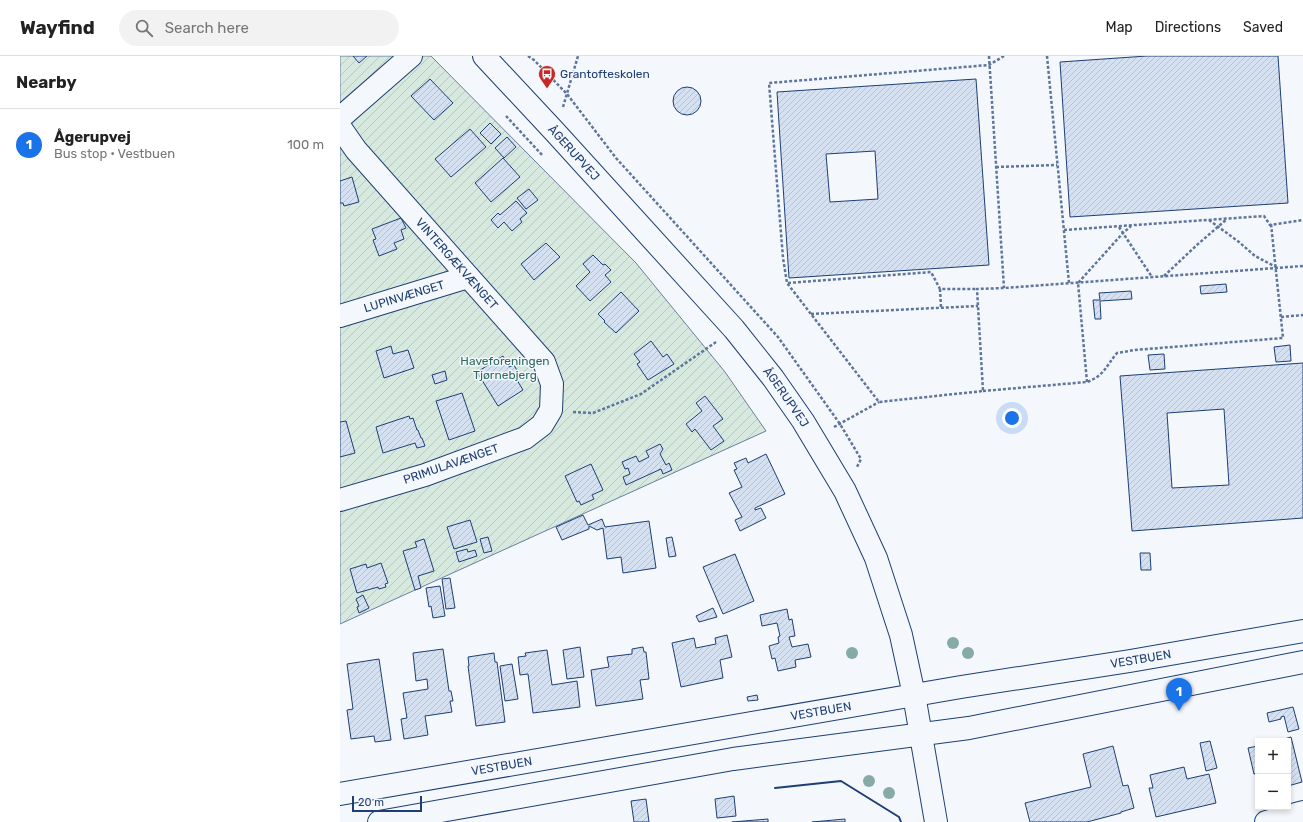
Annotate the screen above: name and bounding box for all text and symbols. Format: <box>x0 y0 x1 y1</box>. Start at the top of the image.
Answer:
search box <box>119 10 399 46</box>
text: Wayfind <box>20 16 95 39</box>
icon: search <box>133 17 155 39</box>
text: Search here <box>165 19 249 37</box>
text: Map <box>1106 19 1133 36</box>
text: Directions <box>1155 19 1221 36</box>
text: Saved <box>1243 19 1283 36</box>
bus stop icon: Grantofteskolen <box>537 64 557 89</box>
place label: Grantofteskolen <box>560 67 650 81</box>
text: Nearby <box>16 72 77 92</box>
street label: ÅGERUPVEJ <box>545 122 603 183</box>
text: Ågerupvej <box>54 128 131 146</box>
text: 1 <box>26 137 32 152</box>
text: 100 m <box>287 137 324 152</box>
text: Bus stop · Vestbuen <box>54 146 175 161</box>
street label: VINTERGÆKVÆNGET <box>413 215 501 312</box>
street label: LUPINVÆNGET <box>362 278 446 315</box>
park label: Haveforeningen Tjørnebjerg <box>460 354 550 382</box>
street label: ÅGERUPVEJ <box>760 364 812 430</box>
your location <box>1002 408 1022 428</box>
street label: PRIMULAVÆNGET <box>401 441 501 487</box>
street label: VESTBUEN <box>1109 647 1172 671</box>
pin: 1 <box>1166 678 1192 711</box>
street label: VESTBUEN <box>789 699 852 723</box>
map controls <box>1255 738 1291 810</box>
button: + <box>1255 738 1291 774</box>
street label: VESTBUEN <box>470 754 533 778</box>
button: − <box>1255 774 1291 810</box>
scale bar <box>352 794 422 813</box>
text: 20 m <box>358 796 384 809</box>

